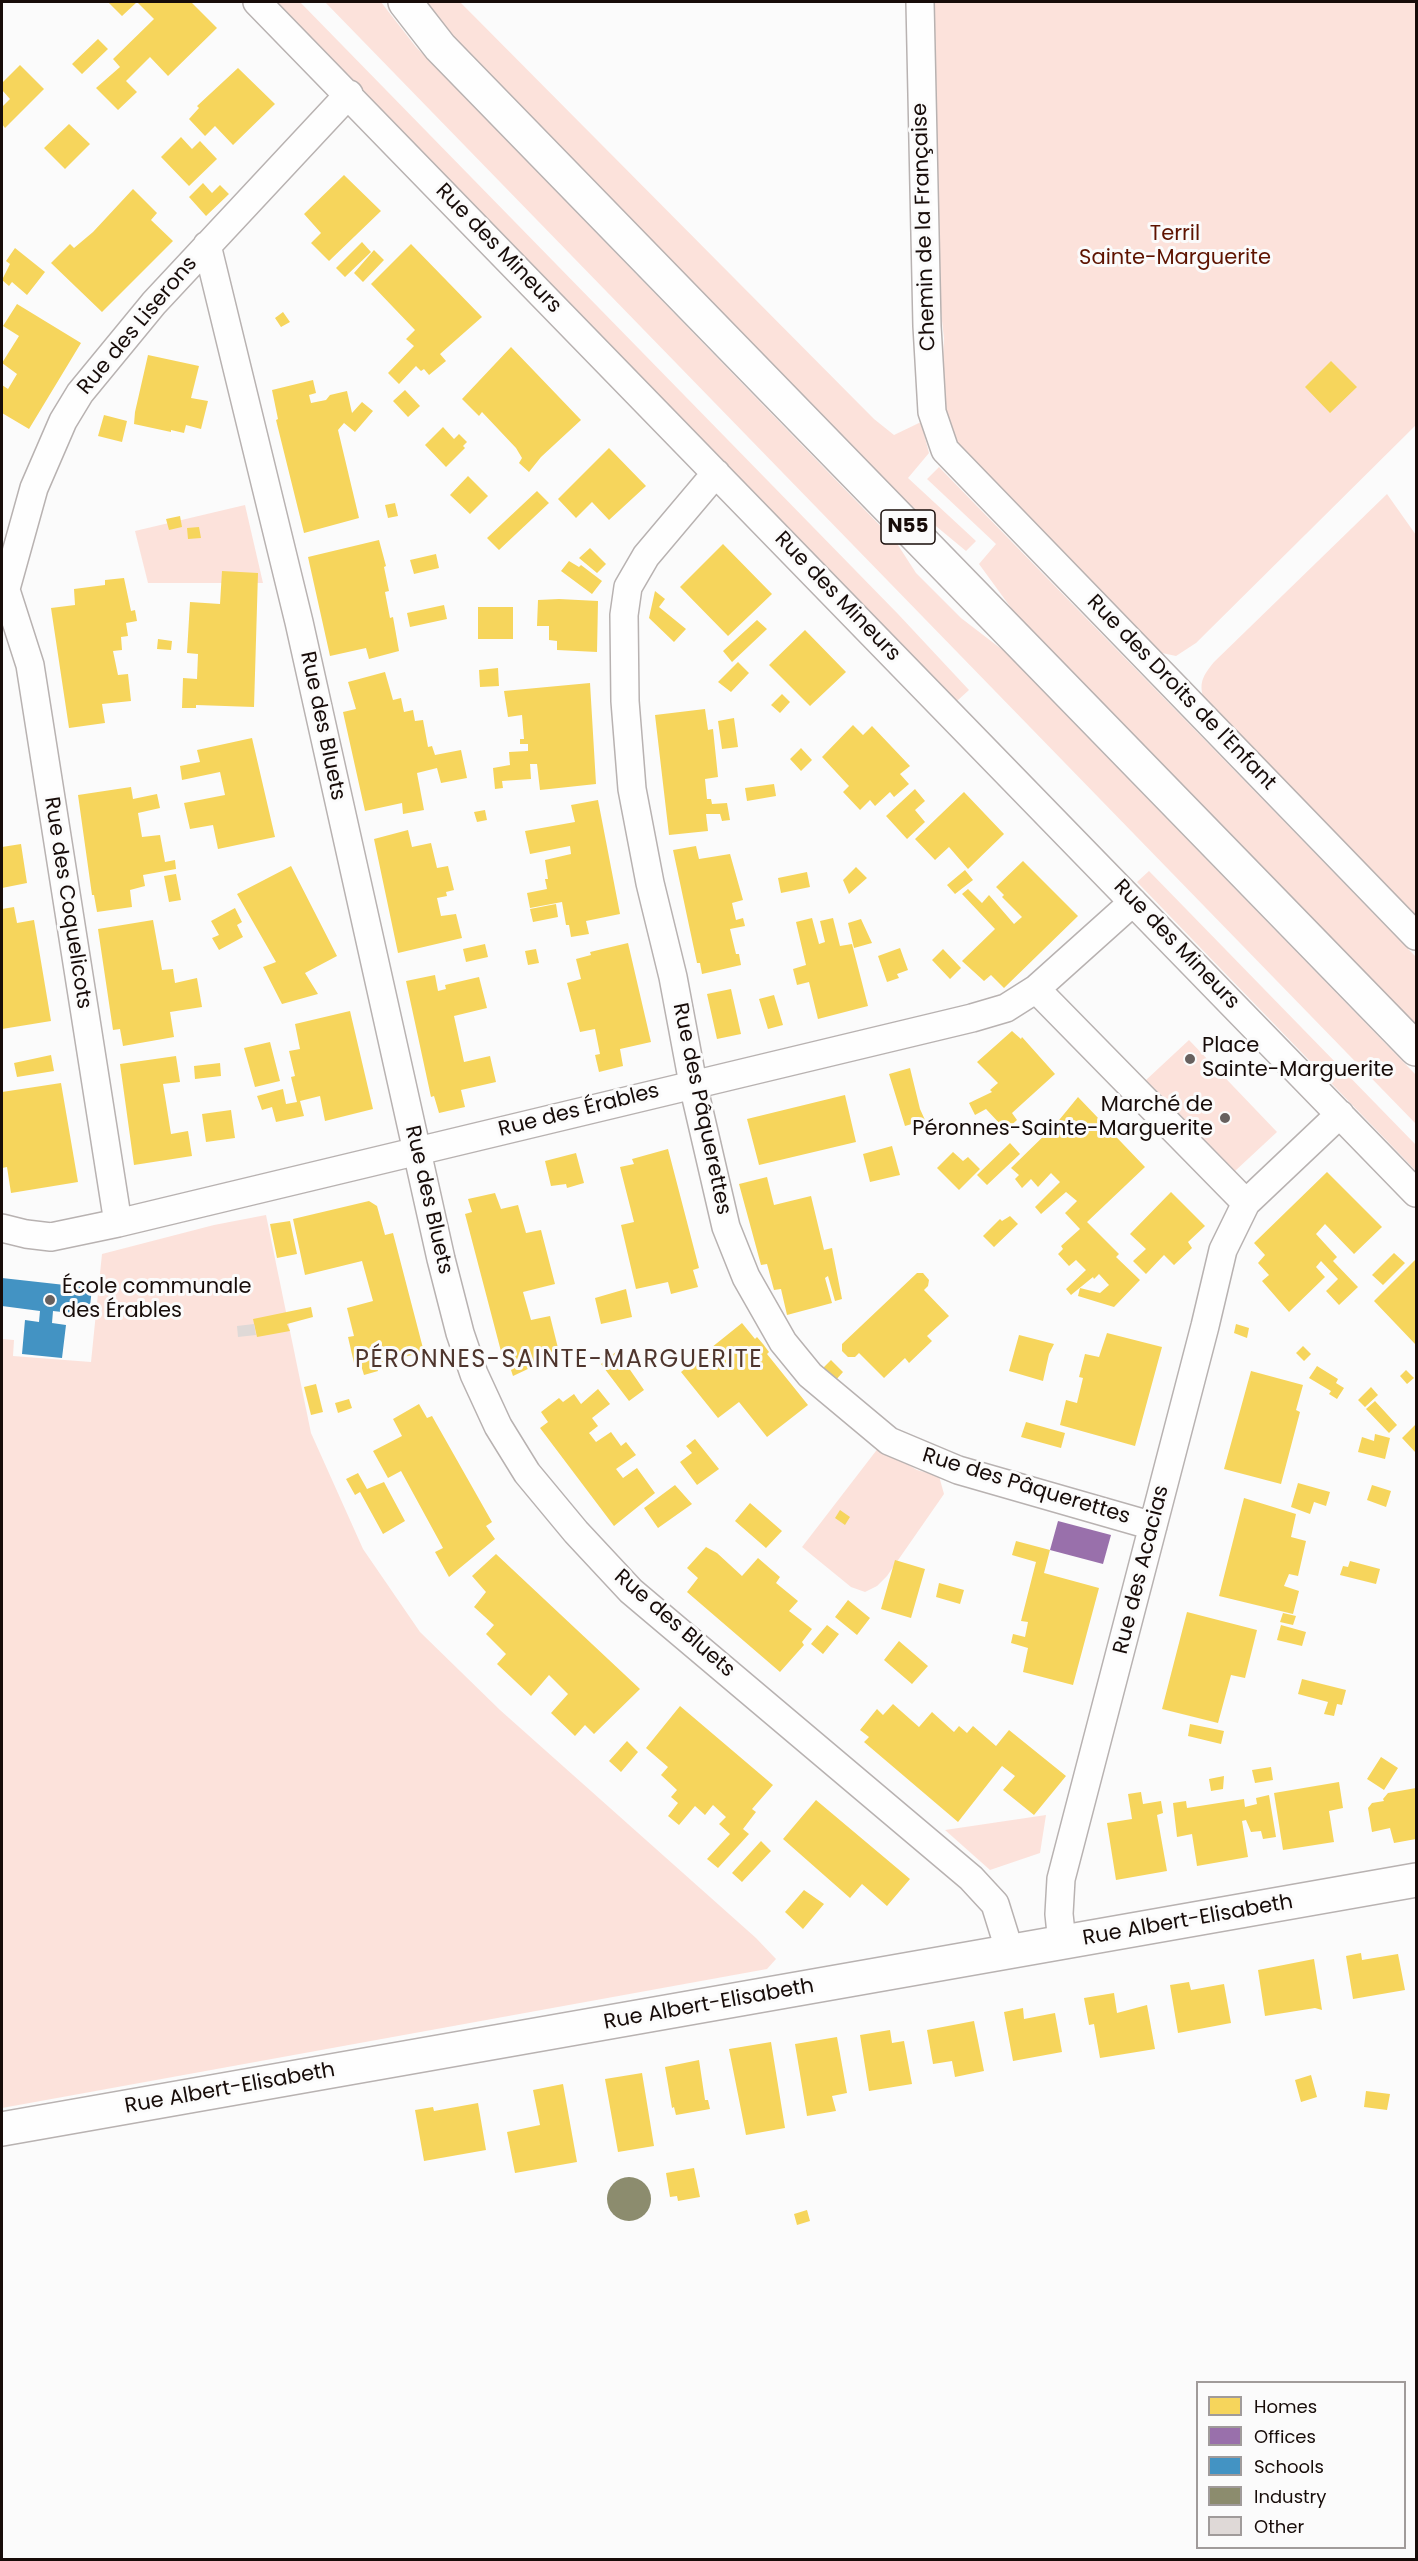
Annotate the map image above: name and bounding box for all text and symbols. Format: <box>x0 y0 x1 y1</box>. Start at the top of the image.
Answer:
street label: Chemin de la Française <box>908 102 942 352</box>
street label: Rue des Mineurs <box>430 179 566 319</box>
park label: Terril Sainte-Marguerite <box>1079 222 1271 272</box>
street label: Rue des Liserons <box>73 252 203 400</box>
road number: N55 <box>881 510 935 544</box>
street label: Rue des Mineurs <box>769 527 905 667</box>
street label: Rue des Droits de l'Enfant <box>1081 590 1281 796</box>
street label: Rue des Bluets <box>294 649 350 803</box>
street label: Rue des Coquelicots <box>38 795 96 1011</box>
street label: Rue des Mineurs <box>1108 875 1244 1015</box>
street label: Rue des Pâquerettes <box>666 1001 736 1217</box>
place label: Place Sainte-Marguerite <box>1202 1034 1394 1084</box>
marker: Place Sainte-Marguerite <box>1183 1052 1197 1066</box>
street label: Rue des Érables <box>496 1079 662 1143</box>
place label: Marché de Péronnes-Sainte-Marguerite <box>912 1093 1213 1143</box>
marker: Marché de Péronnes-Sainte-Marguerite <box>1218 1111 1232 1125</box>
street label: Rue des Bluets <box>399 1123 457 1277</box>
place label: École communale des Érables <box>62 1275 251 1325</box>
marker: École communale des Érables <box>43 1293 57 1307</box>
district label: PÉRONNES-SAINTE-MARGUERITE <box>355 1347 763 1375</box>
street label: Rue des Pâquerettes <box>919 1443 1133 1531</box>
street label: Rue des Acacias <box>1109 1483 1175 1657</box>
street label: Rue des Bluets <box>608 1565 740 1683</box>
street label: Rue Albert-Elisabeth <box>1081 1890 1295 1952</box>
street label: Rue Albert-Elisabeth <box>602 1974 816 2036</box>
street label: Rue Albert-Elisabeth <box>123 2058 337 2120</box>
legend <box>1196 2381 1406 2549</box>
text: Homes <box>1254 2394 1317 2419</box>
text: Offices <box>1254 2424 1316 2449</box>
text: Schools <box>1254 2454 1324 2479</box>
text: Industry <box>1254 2484 1326 2509</box>
text: Other <box>1254 2514 1304 2539</box>

